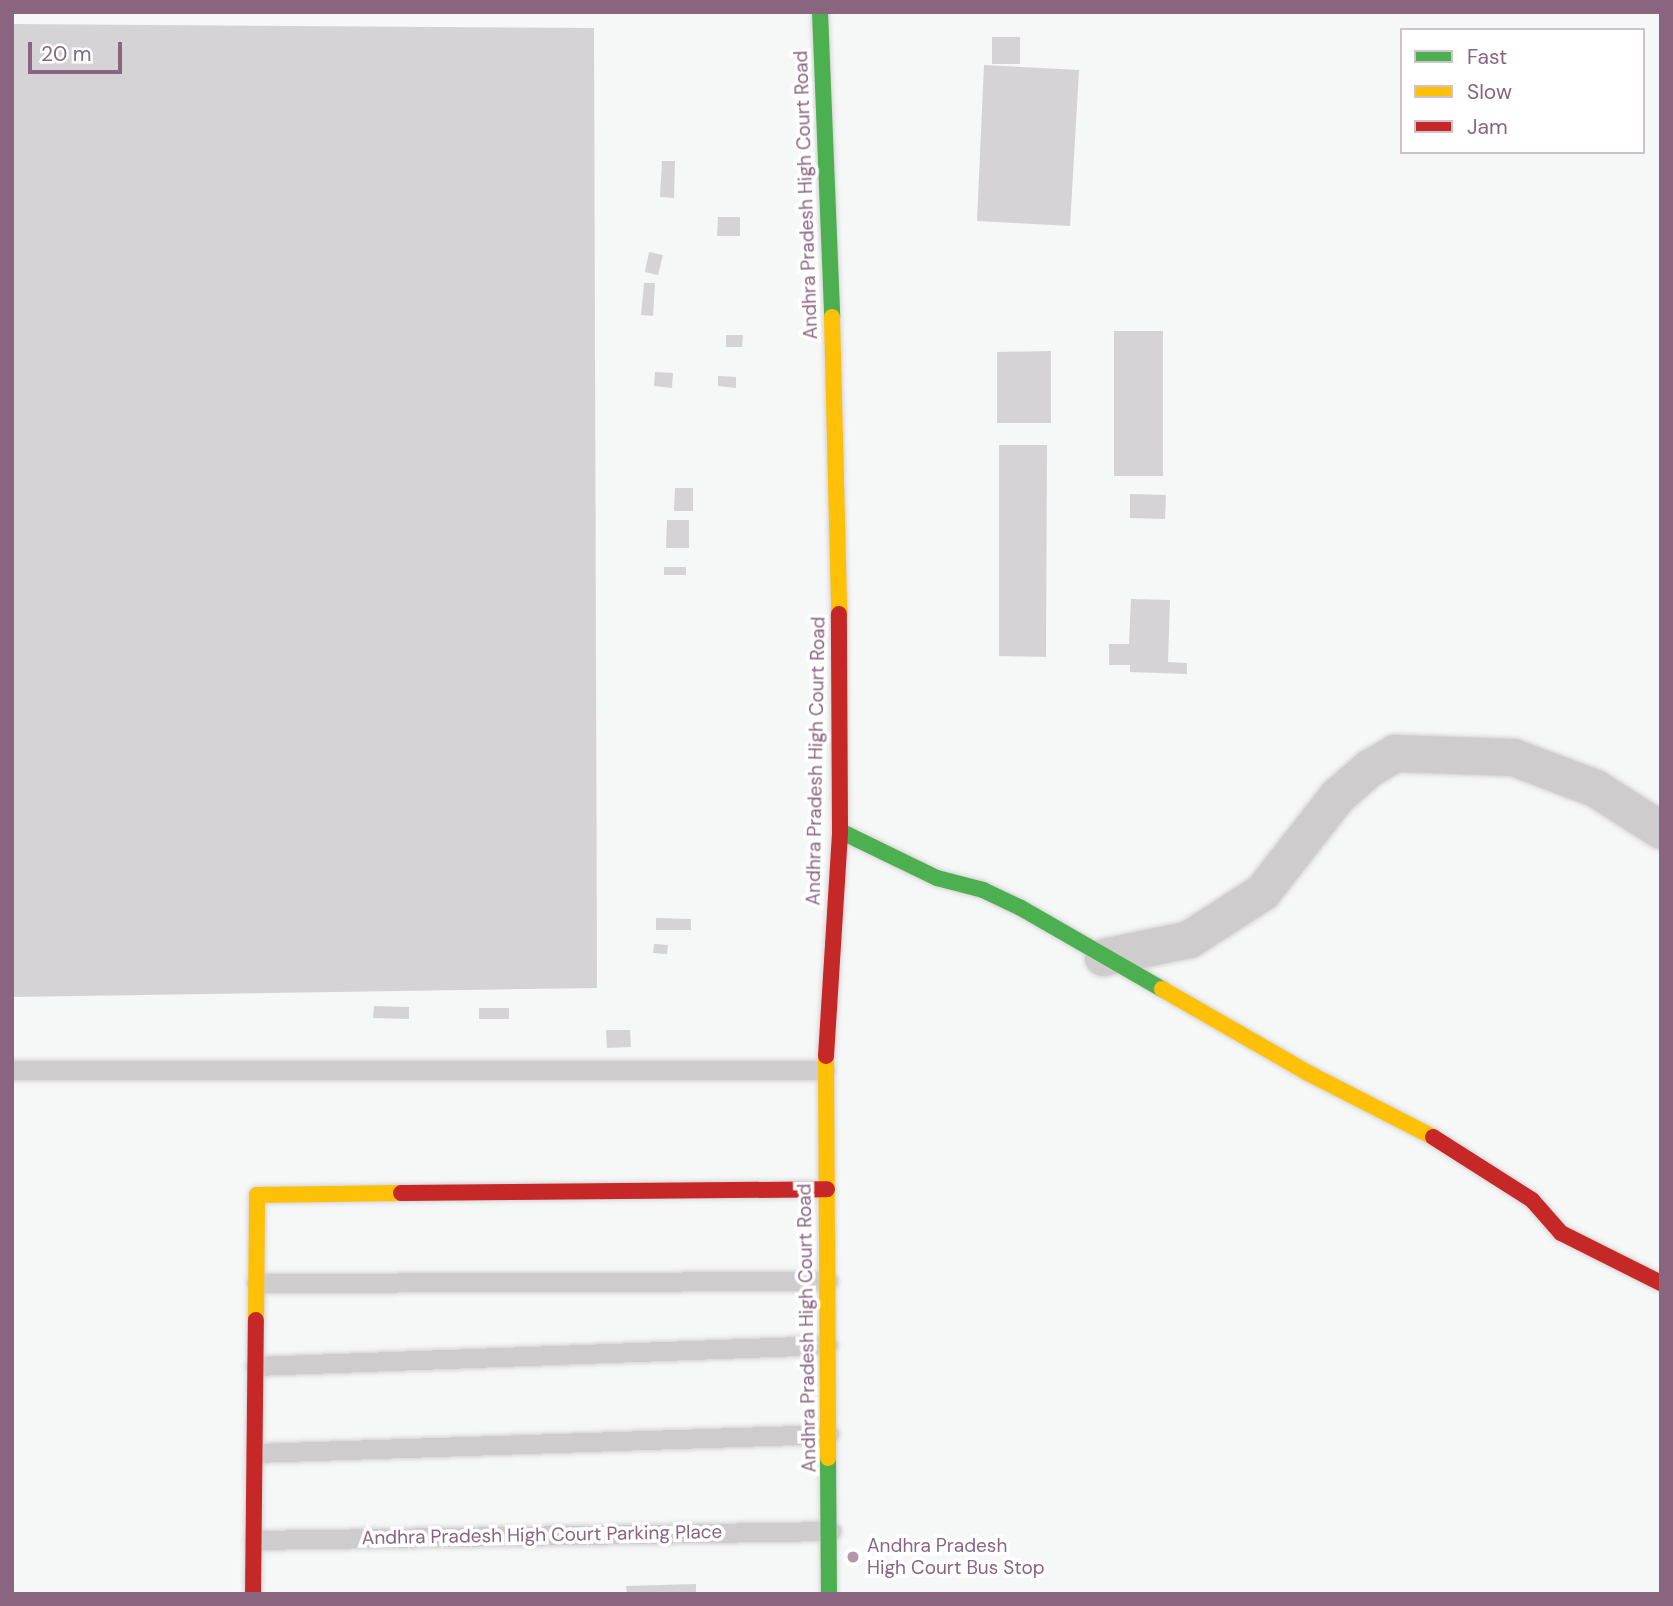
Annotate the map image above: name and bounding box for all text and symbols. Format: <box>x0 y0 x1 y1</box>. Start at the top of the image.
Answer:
scale bar <box>32 28 126 72</box>
legend <box>1400 28 1645 154</box>
text: 20 m <box>41 40 92 68</box>
text: Fast <box>1467 43 1507 71</box>
street label: Andhra Pradesh High Court Road <box>790 50 822 340</box>
text: Slow <box>1467 78 1512 106</box>
text: Jam <box>1467 113 1508 141</box>
street label: Andhra Pradesh High Court Road <box>802 616 830 906</box>
street label: Andhra Pradesh High Court Road <box>793 1183 821 1473</box>
street label: Andhra Pradesh High Court Parking Place <box>361 1520 723 1550</box>
place label: Andhra Pradesh High Court Bus Stop <box>867 1535 1045 1579</box>
marker: Andhra Pradesh High Court Bus Stop <box>845 1549 861 1565</box>

